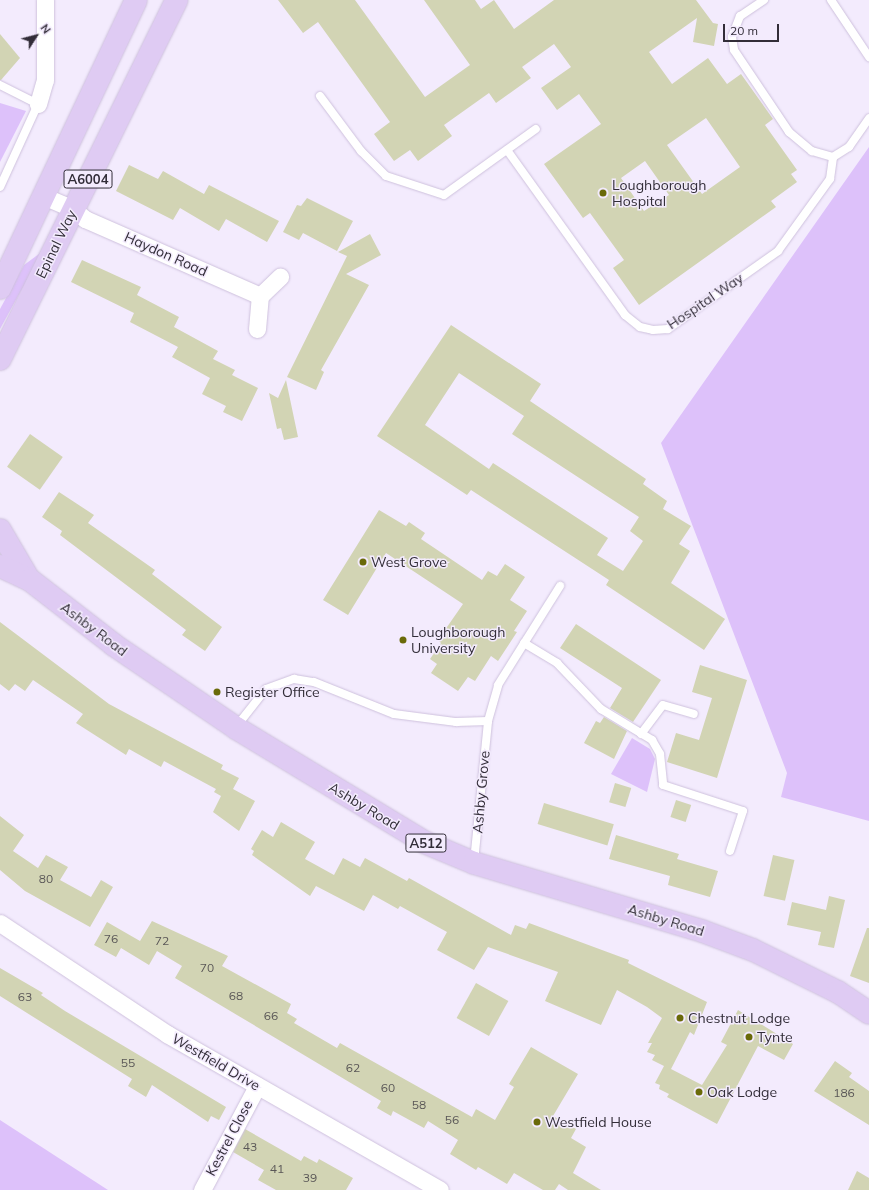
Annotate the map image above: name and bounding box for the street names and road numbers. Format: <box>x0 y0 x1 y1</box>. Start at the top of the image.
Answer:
road number: A6004 <box>63 168 113 190</box>
street label: Epinal Way <box>32 207 80 281</box>
street label: Haydon Road <box>122 228 210 280</box>
street label: Hospital Way <box>664 269 746 333</box>
street label: Ashby Road <box>57 599 131 659</box>
street label: Ashby Grove <box>469 750 493 834</box>
street label: Ashby Road <box>326 778 402 834</box>
road number: A512 <box>405 832 447 854</box>
street label: Ashby Road <box>626 900 706 940</box>
street label: Westfield Drive <box>169 1030 263 1094</box>
street label: Kestrel Close <box>202 1097 256 1179</box>

